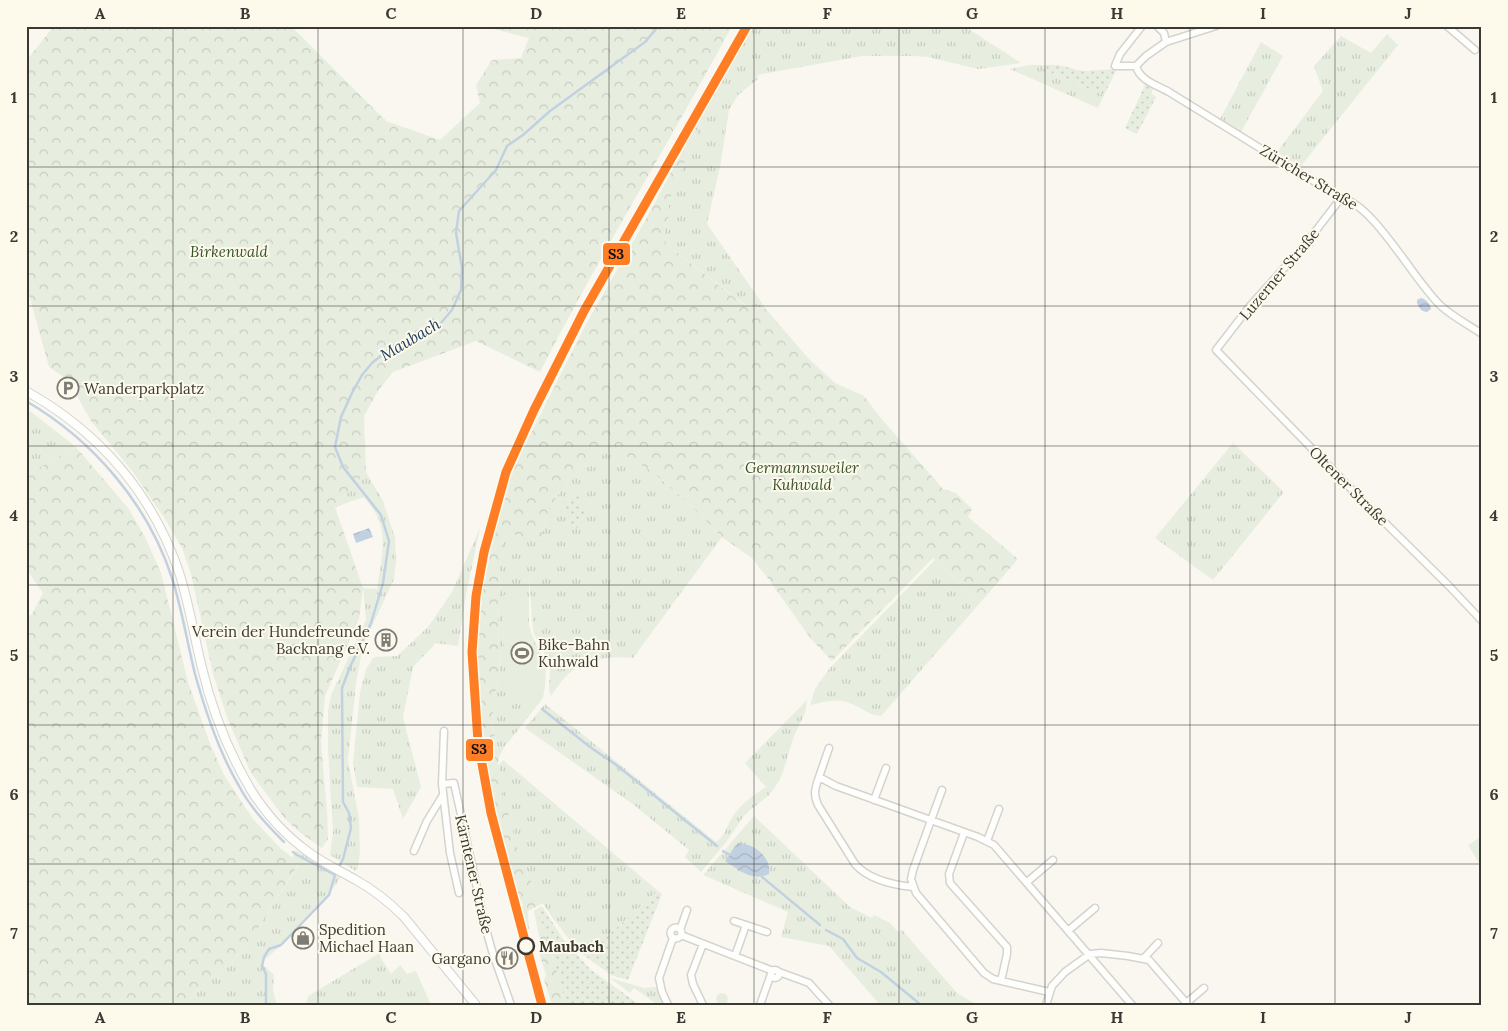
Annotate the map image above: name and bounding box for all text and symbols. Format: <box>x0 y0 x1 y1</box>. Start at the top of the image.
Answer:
text: A <box>95 3 106 23</box>
text: B <box>240 3 251 23</box>
text: C <box>385 3 397 23</box>
text: D <box>530 3 542 23</box>
text: E <box>676 3 686 23</box>
text: F <box>822 3 832 23</box>
text: G <box>966 3 978 23</box>
text: H <box>1111 3 1124 23</box>
text: I <box>1260 3 1266 23</box>
text: J <box>1404 3 1412 23</box>
text: 1 <box>11 87 17 107</box>
text: 1 <box>1491 87 1497 107</box>
street label: Züricher Straße <box>1257 140 1361 214</box>
street label: Luzerner Straße <box>1235 224 1323 324</box>
text: 2 <box>10 226 18 246</box>
text: 2 <box>1490 226 1498 246</box>
park label: Birkenwald <box>190 242 269 261</box>
line badge: S3 <box>602 242 631 266</box>
text: S3 <box>608 245 624 263</box>
water label: Maubach <box>376 313 444 365</box>
text: 3 <box>10 366 19 386</box>
text: 3 <box>1490 366 1499 386</box>
parking icon: Wanderparkplatz <box>56 376 80 400</box>
place label: Wanderparkplatz <box>84 379 204 398</box>
street label: Oltener Straße <box>1305 442 1393 530</box>
park label: Germannsweiler Kuhwald <box>745 458 859 494</box>
text: 4 <box>10 505 19 525</box>
text: 4 <box>1490 505 1499 525</box>
place label: Verein der Hundefreunde Backnang e.V. <box>191 622 370 658</box>
building icon: Verein der Hundefreunde Backnang e.V. <box>374 628 398 652</box>
place label: Bike-Bahn Kuhwald <box>538 635 610 671</box>
sports icon: Bike-Bahn Kuhwald <box>510 641 534 665</box>
text: 5 <box>10 645 19 665</box>
text: 5 <box>1490 645 1499 665</box>
line badge: S3 <box>465 738 494 762</box>
text: S3 <box>471 740 487 758</box>
text: 6 <box>9 784 19 804</box>
text: 6 <box>1489 784 1499 804</box>
street label: Kärntener Straße <box>451 813 497 935</box>
place label: Spedition Michael Haan <box>319 920 414 956</box>
text: 7 <box>10 923 18 943</box>
text: 7 <box>1490 923 1498 943</box>
shop icon: Spedition Michael Haan <box>291 926 315 950</box>
marker: Maubach <box>517 937 535 955</box>
place label: Maubach <box>539 937 605 956</box>
restaurant icon: Gargano <box>495 946 519 970</box>
place label: Gargano <box>432 949 491 968</box>
text: A <box>95 1007 106 1027</box>
text: B <box>240 1007 251 1027</box>
text: C <box>385 1007 397 1027</box>
text: D <box>530 1007 542 1027</box>
text: E <box>676 1007 686 1027</box>
text: F <box>822 1007 832 1027</box>
text: G <box>966 1007 978 1027</box>
text: H <box>1111 1007 1124 1027</box>
text: I <box>1260 1007 1266 1027</box>
text: J <box>1404 1007 1412 1027</box>

